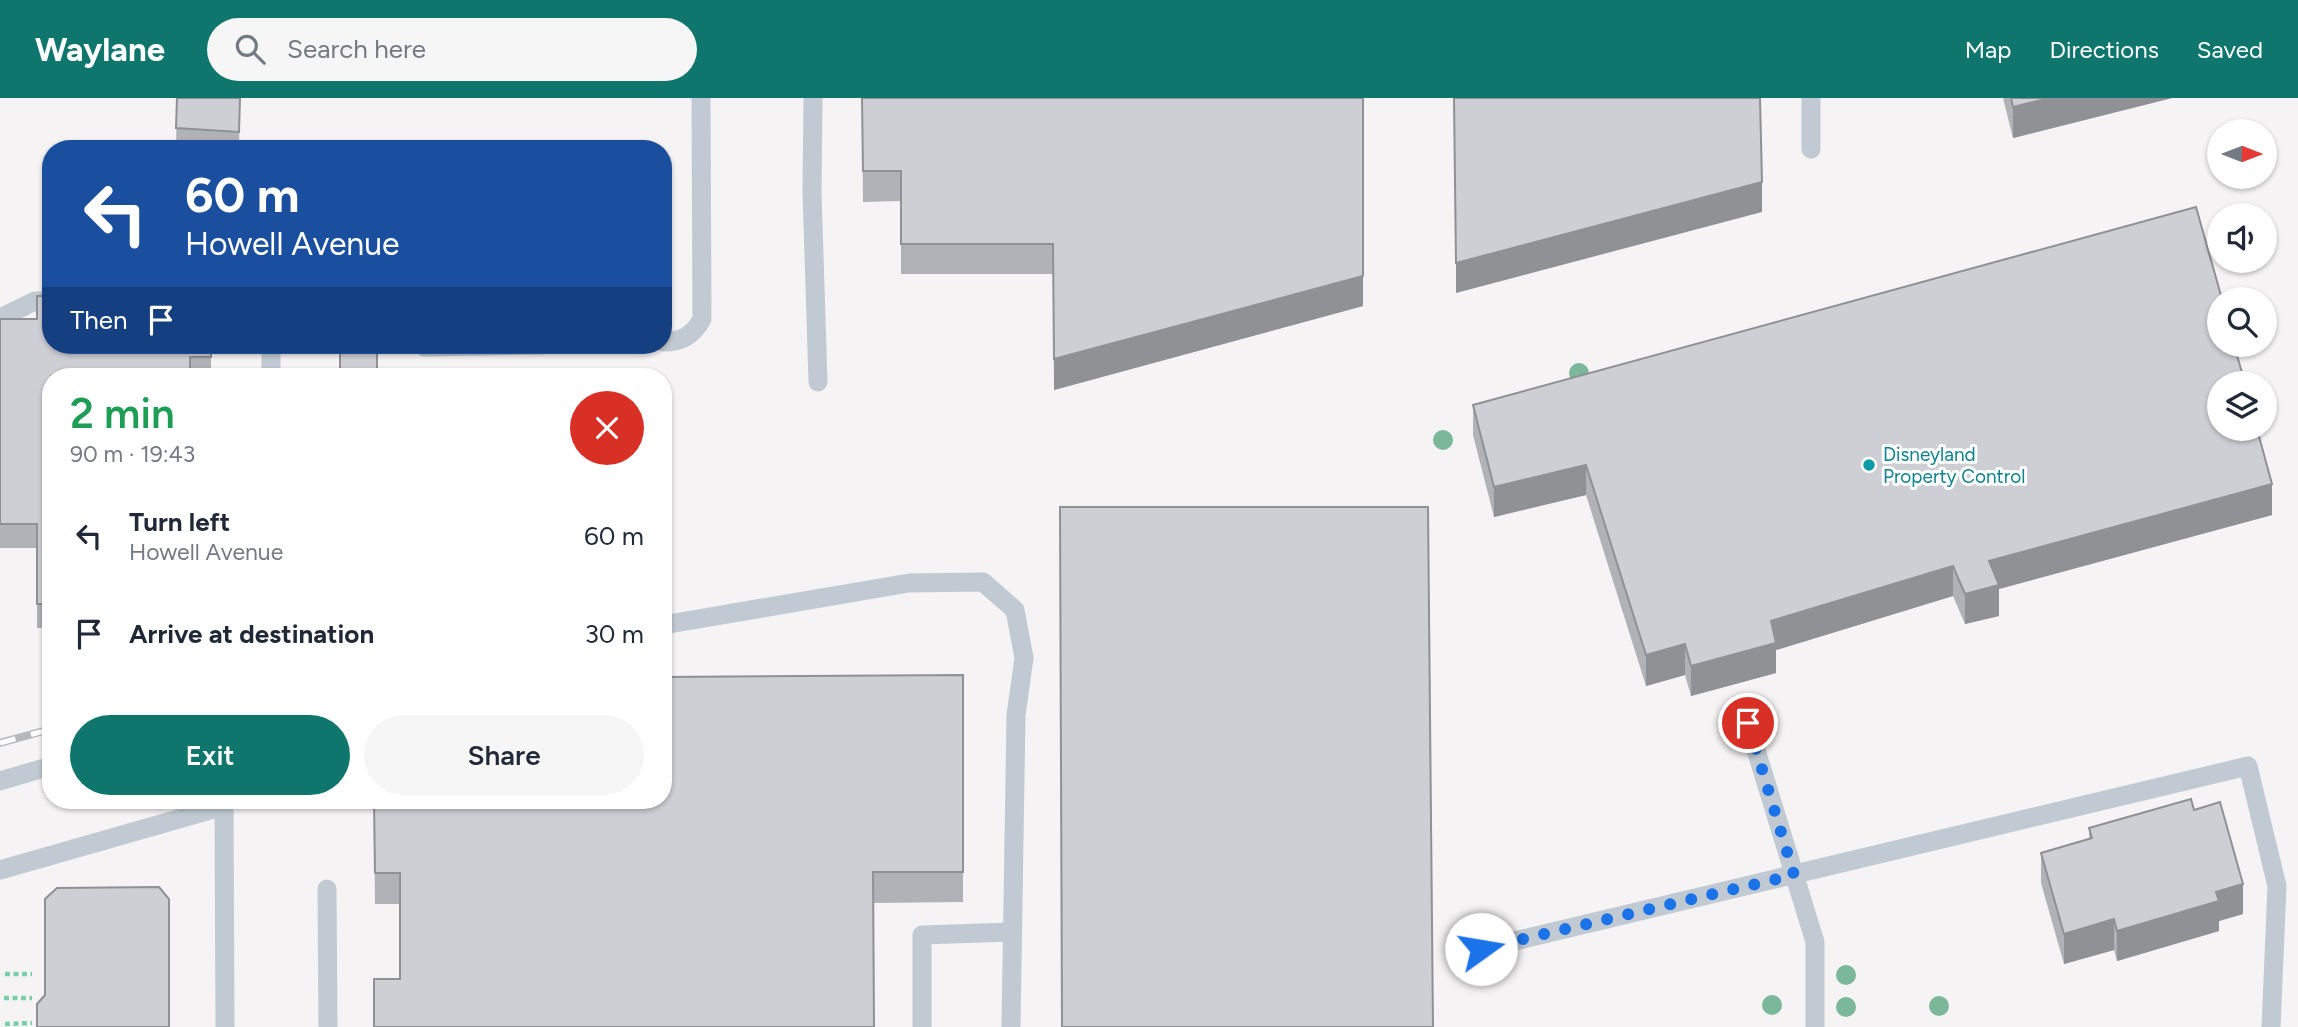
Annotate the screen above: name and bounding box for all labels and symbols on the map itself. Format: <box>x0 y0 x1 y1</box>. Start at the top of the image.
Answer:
north arrow <box>2207 119 2277 189</box>
place label: Disneyland Property Control <box>1883 443 2025 488</box>
marker: Disneyland Property Control <box>1861 457 1877 473</box>
pin <box>1718 693 1778 753</box>
position arrow <box>1444 912 1518 986</box>

